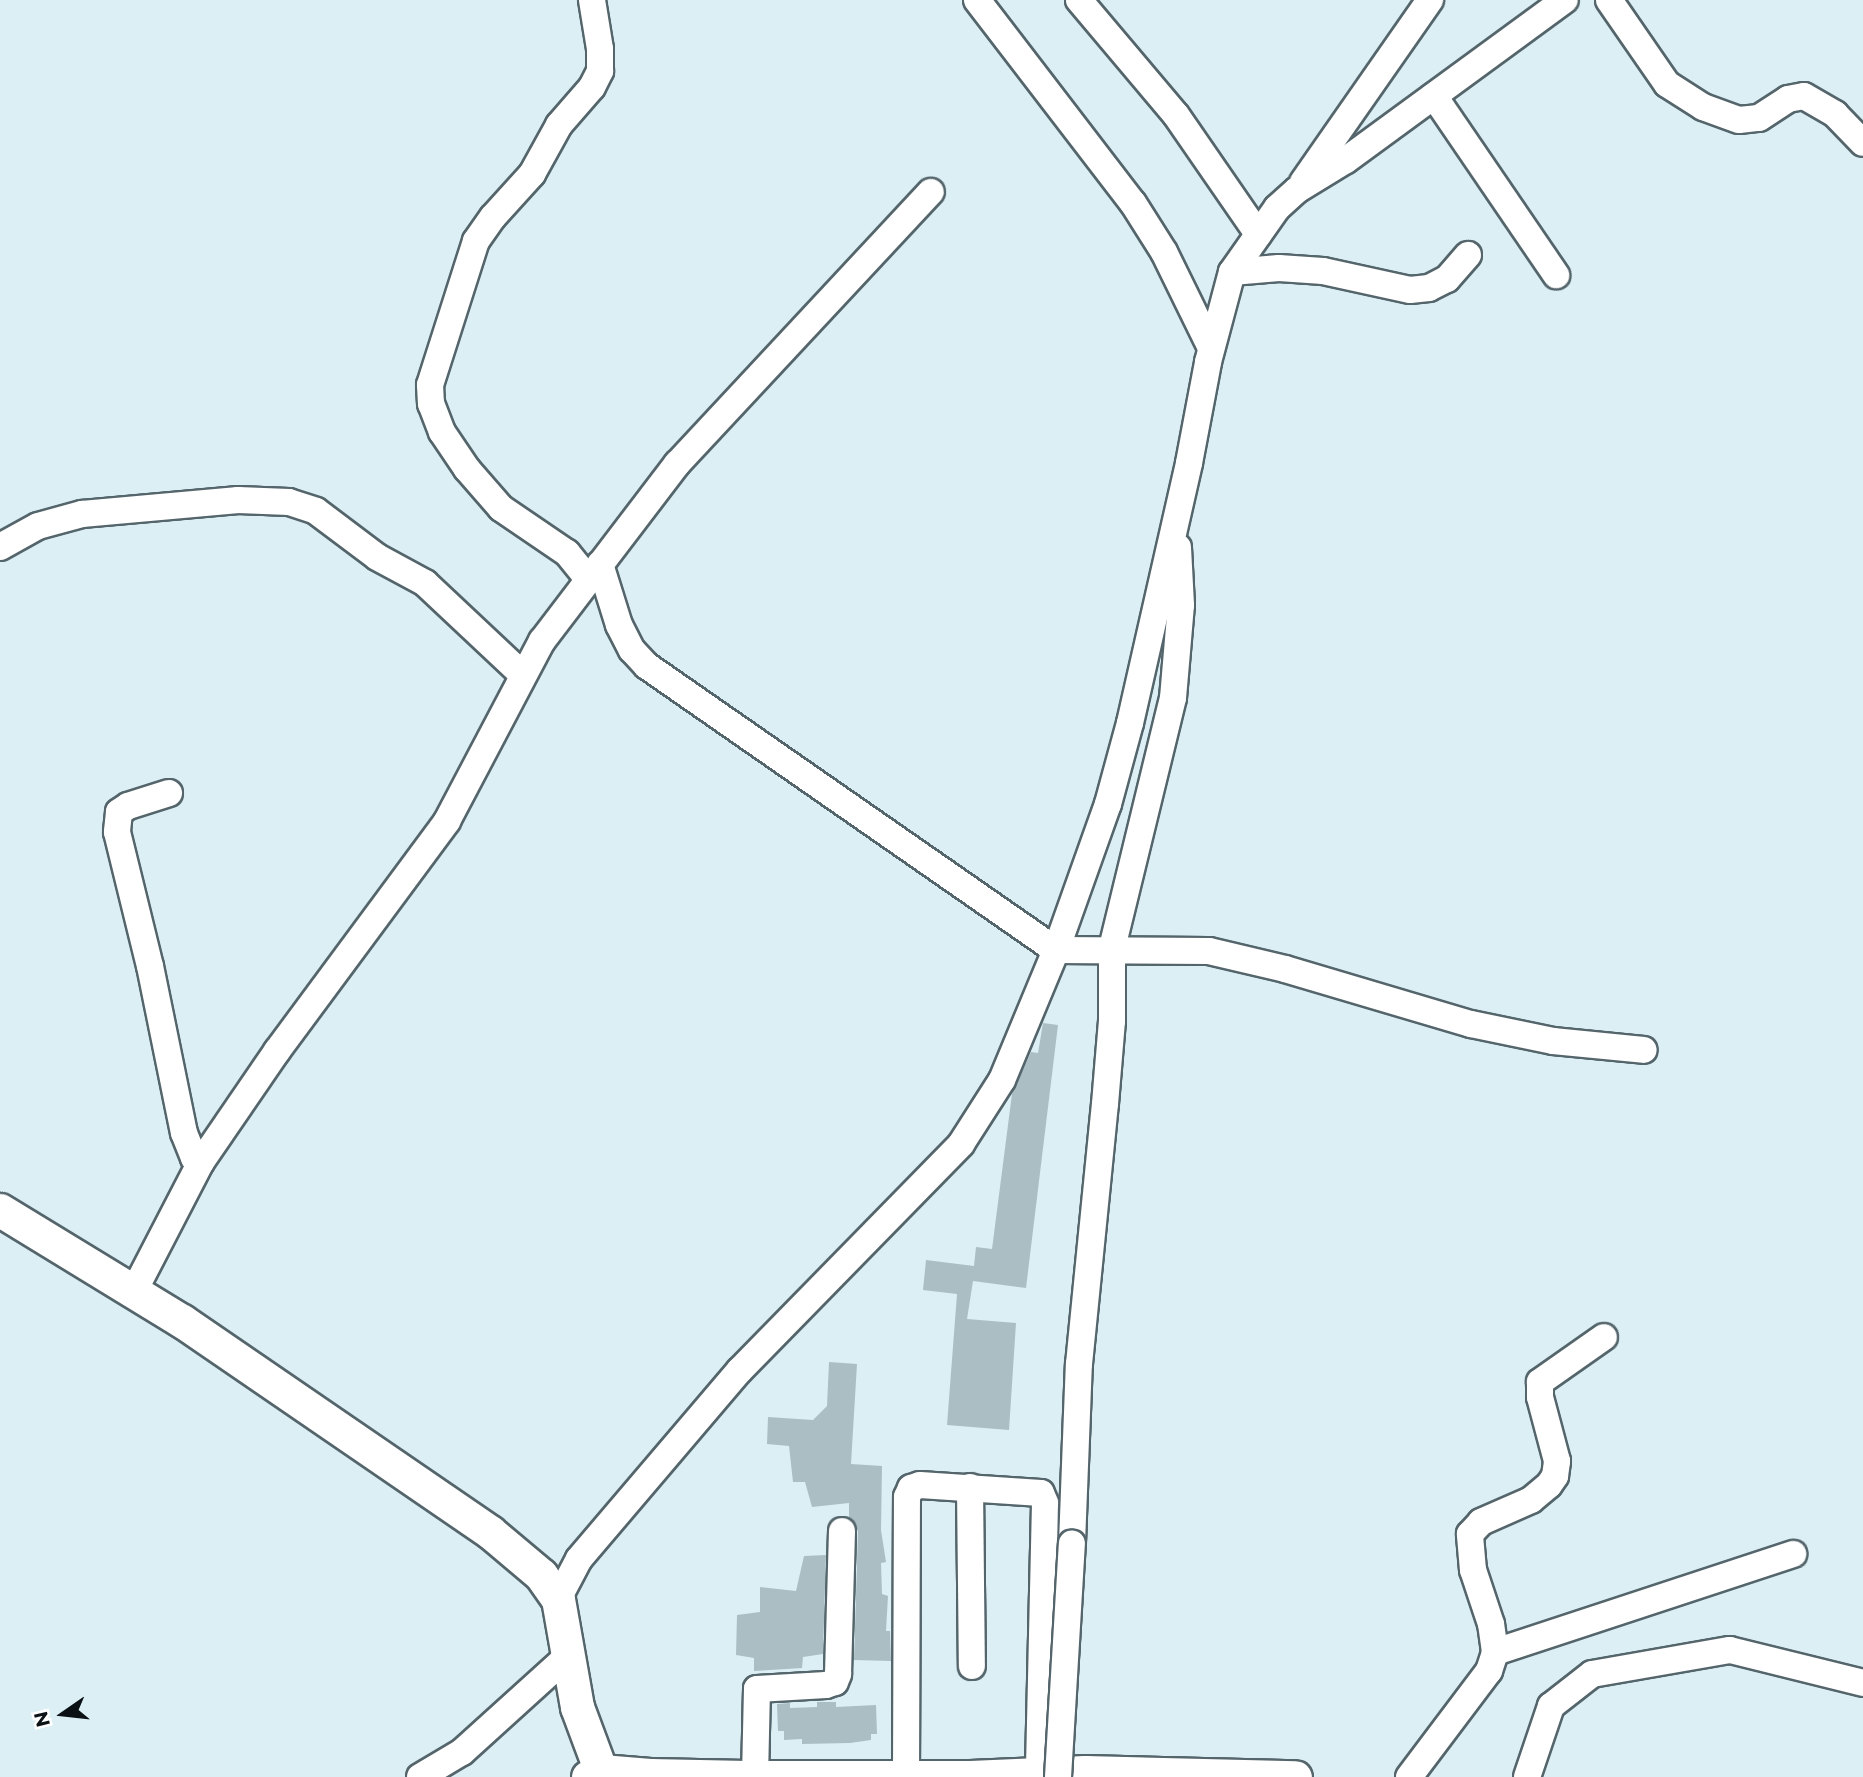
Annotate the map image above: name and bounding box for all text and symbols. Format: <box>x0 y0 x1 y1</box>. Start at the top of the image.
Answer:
north arrow <box>28 1679 98 1749</box>
text: N <box>29 1709 55 1729</box>

